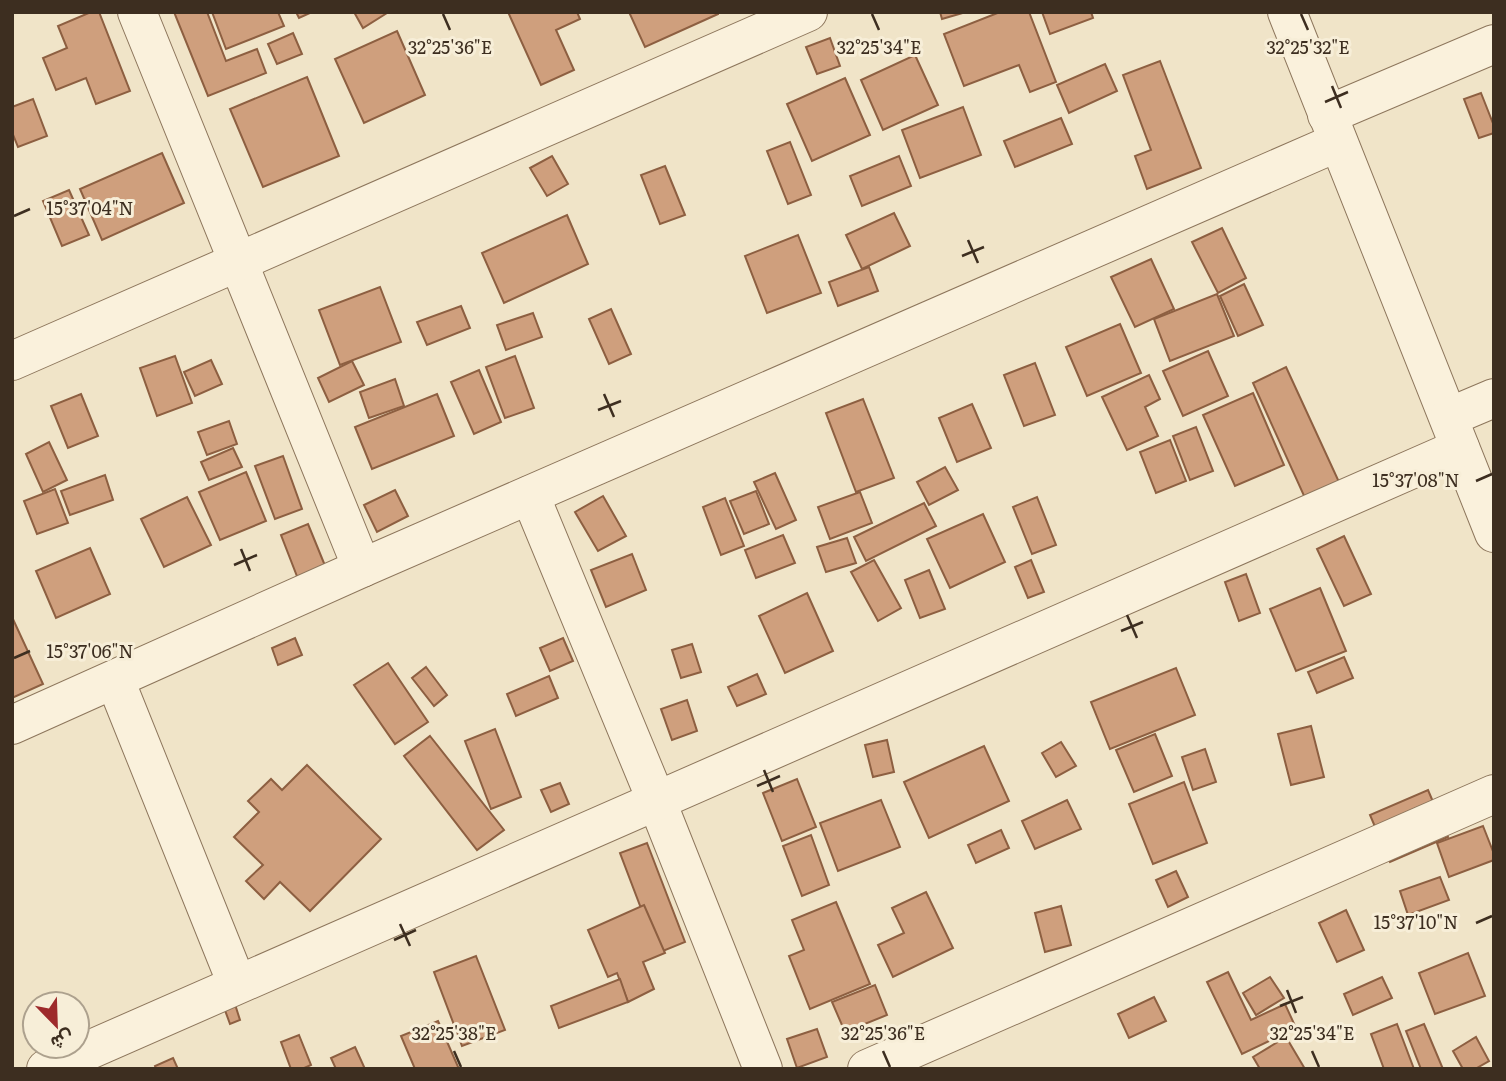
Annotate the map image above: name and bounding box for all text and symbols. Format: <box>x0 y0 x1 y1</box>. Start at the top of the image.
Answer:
text: 32°25'36"E <box>408 33 492 60</box>
text: 32°25'34"E <box>837 33 921 60</box>
text: 32°25'32"E <box>1266 33 1350 60</box>
text: 15°37'04"N <box>46 194 134 221</box>
text: 15°37'08"N <box>1372 466 1460 493</box>
text: 15°37'06"N <box>46 637 134 664</box>
text: 15°37'10"N <box>1374 908 1458 935</box>
north arrow <box>21 990 91 1060</box>
text: 32°25'38"E <box>412 1019 496 1046</box>
text: 32°25'36"E <box>841 1019 925 1046</box>
text: 32°25'34"E <box>1270 1019 1354 1046</box>
text: ش <box>47 1024 79 1059</box>

